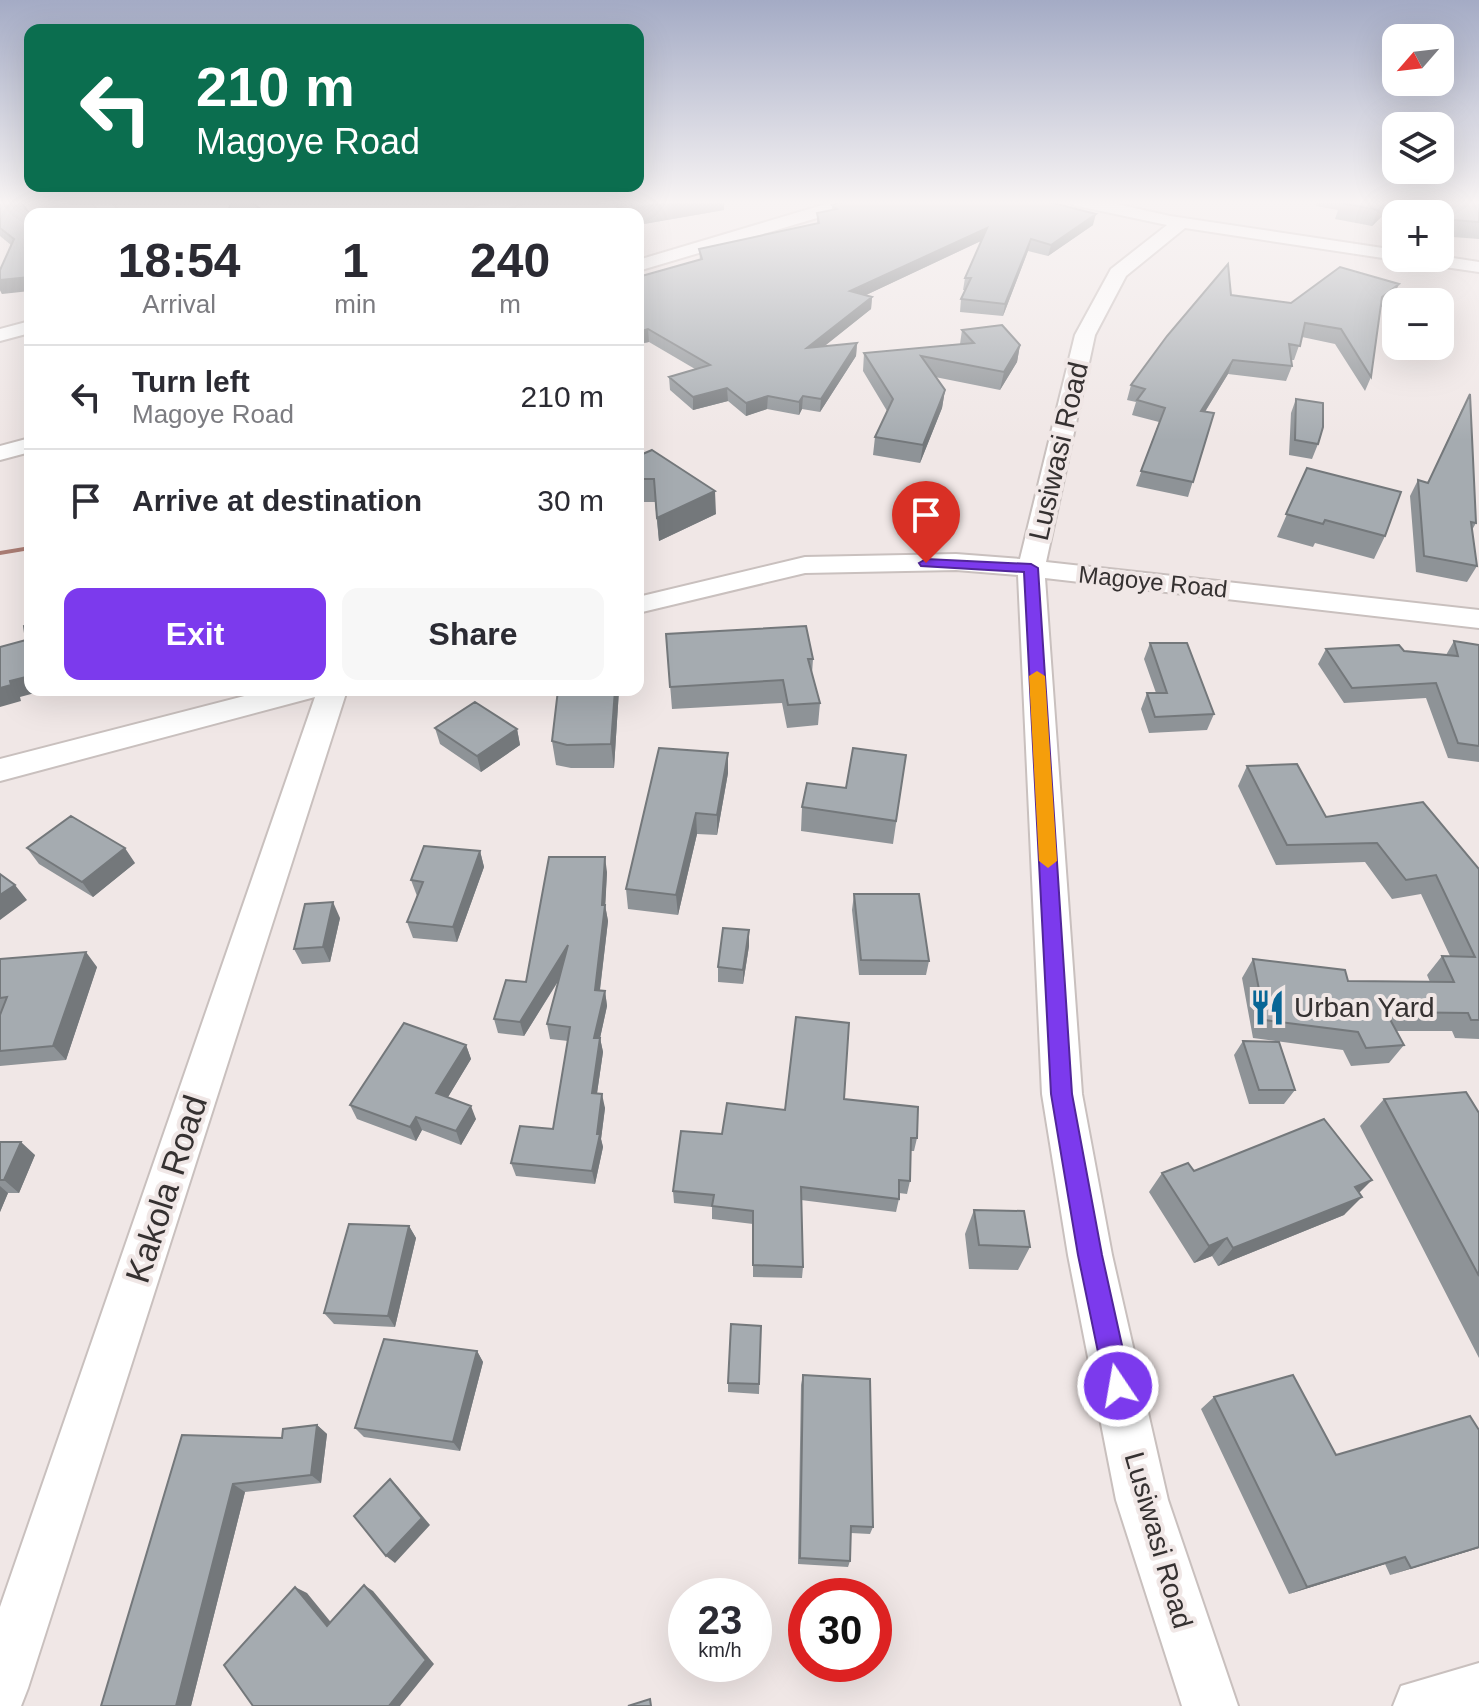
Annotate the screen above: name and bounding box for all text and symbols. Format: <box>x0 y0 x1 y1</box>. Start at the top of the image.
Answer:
north arrow <box>1382 24 1454 96</box>
map controls <box>1382 24 1454 360</box>
text: 210 m <box>196 55 355 118</box>
icon: left <box>64 56 168 160</box>
button: layers <box>1382 112 1454 184</box>
text: Magoye Road <box>196 121 420 162</box>
button: + <box>1382 200 1454 272</box>
text: 18:54 <box>118 234 241 287</box>
text: 1 <box>342 234 369 287</box>
text: 240 <box>470 234 550 287</box>
button: − <box>1382 288 1454 360</box>
text: Arrival <box>142 289 216 319</box>
text: min <box>334 289 376 319</box>
text: m <box>499 289 521 319</box>
street label: Lusiwasi Road <box>1023 359 1094 543</box>
text: Turn left <box>132 365 250 398</box>
icon: left <box>64 375 108 419</box>
text: 210 m <box>521 380 604 413</box>
text: Magoye Road <box>132 399 294 429</box>
icon: arrive <box>64 479 108 523</box>
pin <box>892 481 960 563</box>
text: Arrive at destination <box>132 484 422 517</box>
text: 30 m <box>537 484 604 517</box>
icon: arrive <box>904 493 948 537</box>
street label: Magoye Road <box>1077 560 1229 603</box>
button: Exit <box>64 588 326 680</box>
button: Share <box>342 588 604 680</box>
restaurant icon: Urban Yard <box>1249 988 1287 1026</box>
place label: Urban Yard <box>1294 992 1435 1023</box>
street label: Kakola Road <box>118 1091 214 1287</box>
position arrow <box>1076 1344 1160 1428</box>
street label: Lusiwasi Road <box>1119 1448 1199 1632</box>
speed limit sign: 30 <box>788 1578 892 1682</box>
text: 23 <box>698 1598 742 1642</box>
text: km/h <box>698 1639 742 1661</box>

